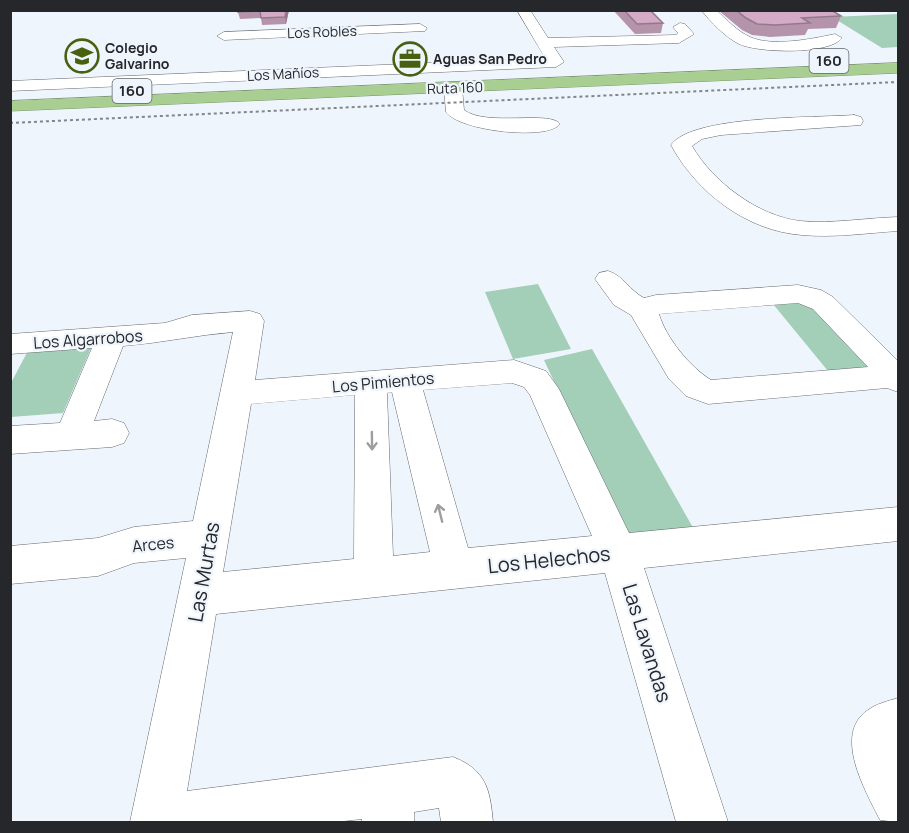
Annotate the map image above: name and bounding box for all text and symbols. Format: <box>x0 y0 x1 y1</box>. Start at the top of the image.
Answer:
street label: Los Robles <box>287 21 357 42</box>
school or university icon: Colegio Galvarino <box>64 38 100 74</box>
place label: Colegio Galvarino <box>105 38 170 73</box>
office icon: Aguas San Pedro <box>392 41 428 77</box>
place label: Aguas San Pedro <box>433 49 547 68</box>
road number: 160 <box>810 49 848 73</box>
street label: Los Mañíos <box>246 62 320 85</box>
street label: Ruta 160 <box>427 77 483 98</box>
road number: 160 <box>112 79 152 103</box>
street label: Los Algarrobos <box>33 324 143 354</box>
street label: Los Pimientos <box>331 367 435 397</box>
one-way arrow <box>366 431 378 451</box>
one-way arrow <box>433 504 445 523</box>
street label: Las Murtas <box>181 520 226 624</box>
street label: Arces <box>131 531 175 557</box>
street label: Los Helechos <box>486 540 612 579</box>
street label: Las Lavandas <box>617 580 678 705</box>

